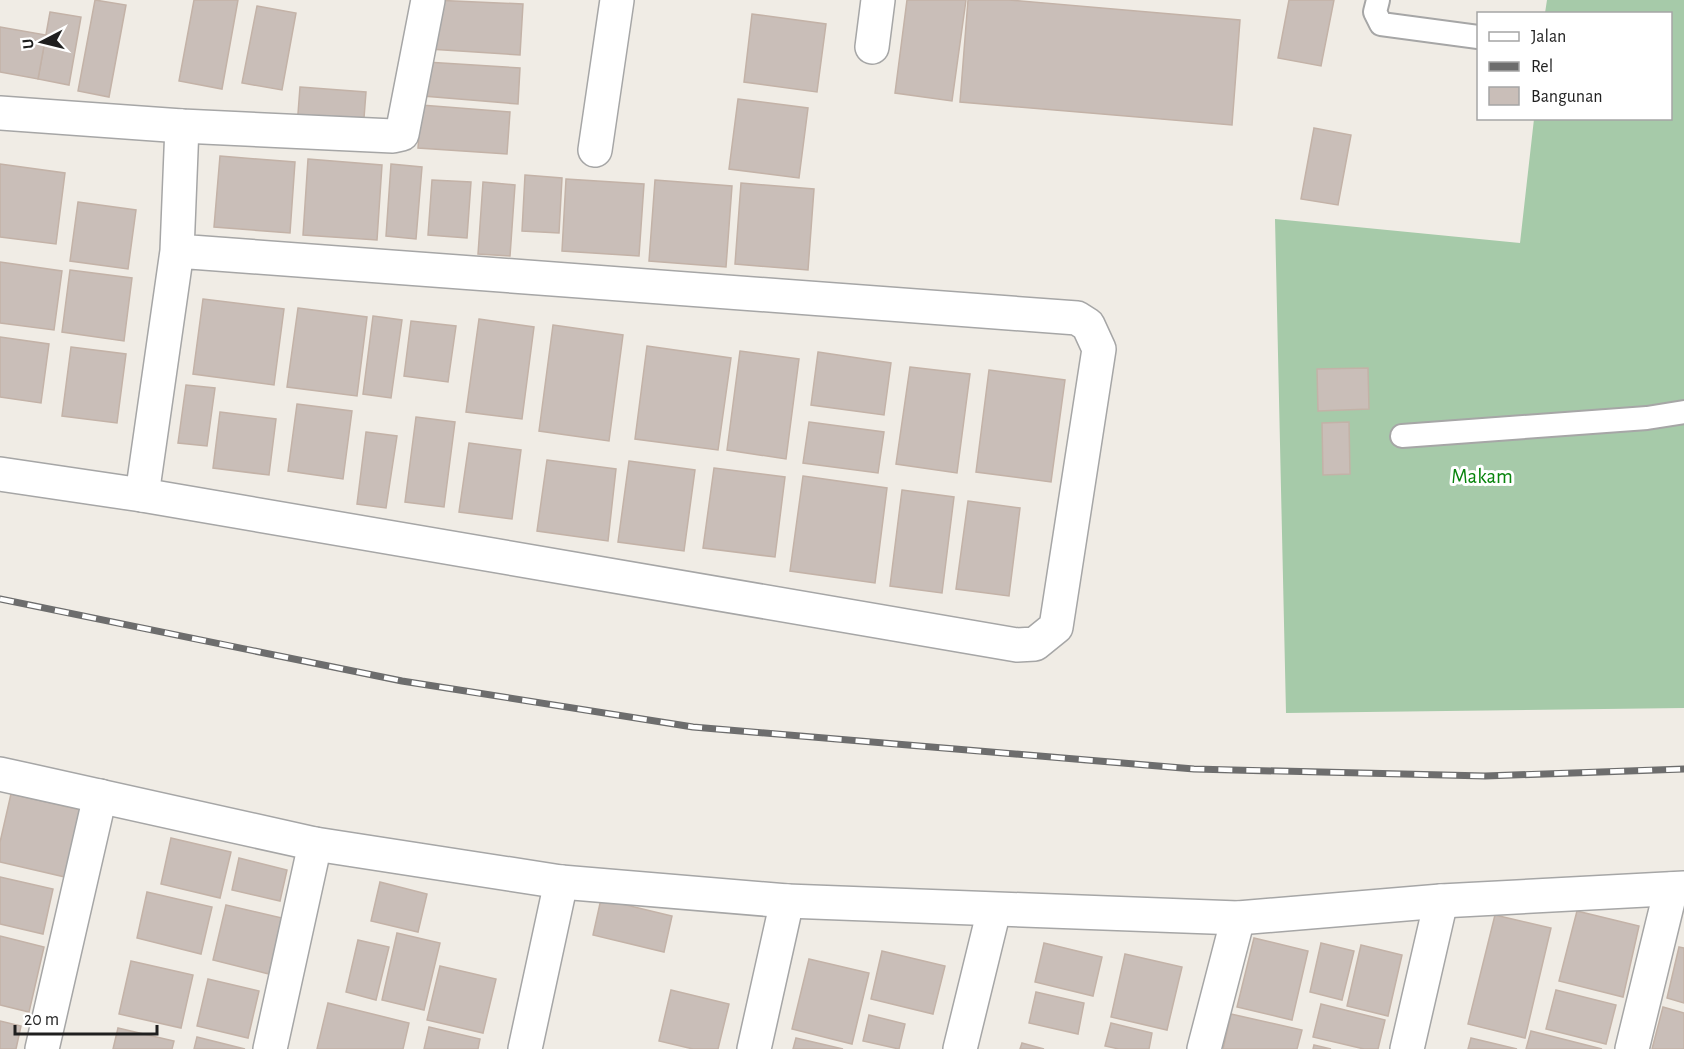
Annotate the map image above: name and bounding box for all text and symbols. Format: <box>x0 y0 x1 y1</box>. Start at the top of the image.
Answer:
north arrow <box>12 12 72 72</box>
legend <box>1477 12 1672 120</box>
text: Jalan <box>1531 28 1566 46</box>
text: U <box>20 38 37 50</box>
text: Rel <box>1531 58 1553 76</box>
text: Bangunan <box>1531 88 1603 106</box>
park label: Makam <box>1451 466 1513 487</box>
scale bar <box>15 998 158 1036</box>
text: 20 m <box>24 1011 59 1029</box>

